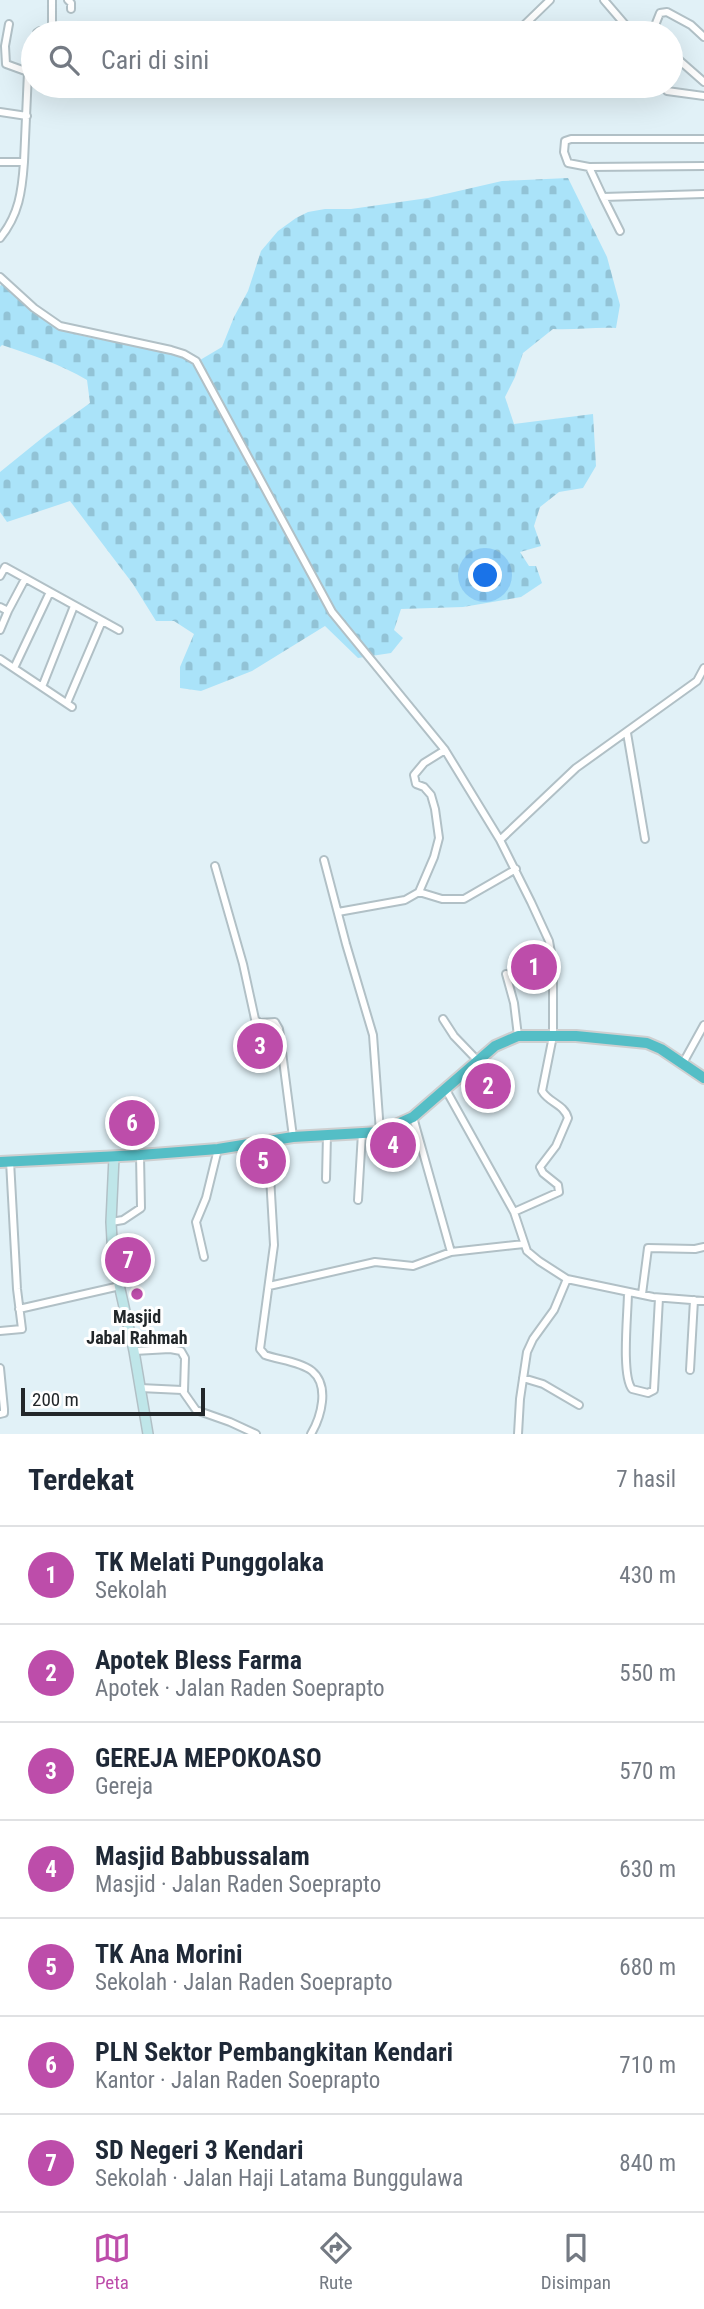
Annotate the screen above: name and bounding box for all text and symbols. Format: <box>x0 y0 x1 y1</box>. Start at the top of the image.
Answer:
search box <box>21 21 683 98</box>
icon: search <box>45 41 83 79</box>
text: Cari di sini <box>101 45 209 75</box>
your location <box>468 558 502 592</box>
pin: 1 <box>511 941 557 993</box>
pin: 3 <box>237 1020 283 1072</box>
pin: 2 <box>465 1060 511 1112</box>
pin: 6 <box>109 1097 155 1149</box>
pin: 4 <box>370 1119 416 1171</box>
pin: 5 <box>240 1135 286 1187</box>
pin: 7 <box>105 1234 151 1286</box>
marker: Masjid Jabal Rahmah <box>129 1286 145 1302</box>
place label: Masjid Jabal Rahmah <box>86 1306 188 1348</box>
scale bar <box>21 1385 205 1417</box>
text: 200 m <box>32 1388 79 1411</box>
text: Terdekat <box>28 1462 134 1497</box>
text: 7 hasil <box>616 1466 676 1493</box>
text: TK Melati Punggolaka <box>95 1547 324 1577</box>
text: 1 <box>45 1562 57 1589</box>
text: 430 m <box>619 1562 676 1589</box>
text: Sekolah <box>95 1577 167 1604</box>
text: Apotek Bless Farma <box>95 1645 302 1675</box>
text: 2 <box>45 1660 57 1687</box>
text: 550 m <box>619 1660 676 1687</box>
text: Apotek · Jalan Raden Soeprapto <box>95 1675 385 1702</box>
text: GEREJA MEPOKOASO <box>95 1743 322 1773</box>
text: 3 <box>45 1758 57 1785</box>
text: 570 m <box>619 1758 676 1785</box>
text: Gereja <box>95 1773 153 1800</box>
text: Masjid Babbussalam <box>95 1841 310 1871</box>
text: 4 <box>45 1856 57 1883</box>
text: 630 m <box>619 1856 676 1883</box>
text: Masjid · Jalan Raden Soeprapto <box>95 1871 381 1898</box>
text: TK Ana Morini <box>95 1939 243 1969</box>
text: 5 <box>45 1954 57 1981</box>
text: 680 m <box>619 1954 676 1981</box>
text: Sekolah · Jalan Raden Soeprapto <box>95 1969 393 1996</box>
text: PLN Sektor Pembangkitan Kendari <box>95 2037 453 2067</box>
text: 6 <box>45 2052 57 2079</box>
text: 710 m <box>619 2052 676 2079</box>
text: Kantor · Jalan Raden Soeprapto <box>95 2067 380 2094</box>
text: SD Negeri 3 Kendari <box>95 2135 303 2165</box>
text: 7 <box>45 2150 57 2177</box>
text: 840 m <box>619 2150 676 2177</box>
text: Sekolah · Jalan Haji Latama Bunggulawa <box>95 2165 463 2192</box>
tab: Peta <box>93 2229 131 2294</box>
tab: Rute <box>317 2229 355 2294</box>
tab: Disimpan <box>541 2229 611 2294</box>

